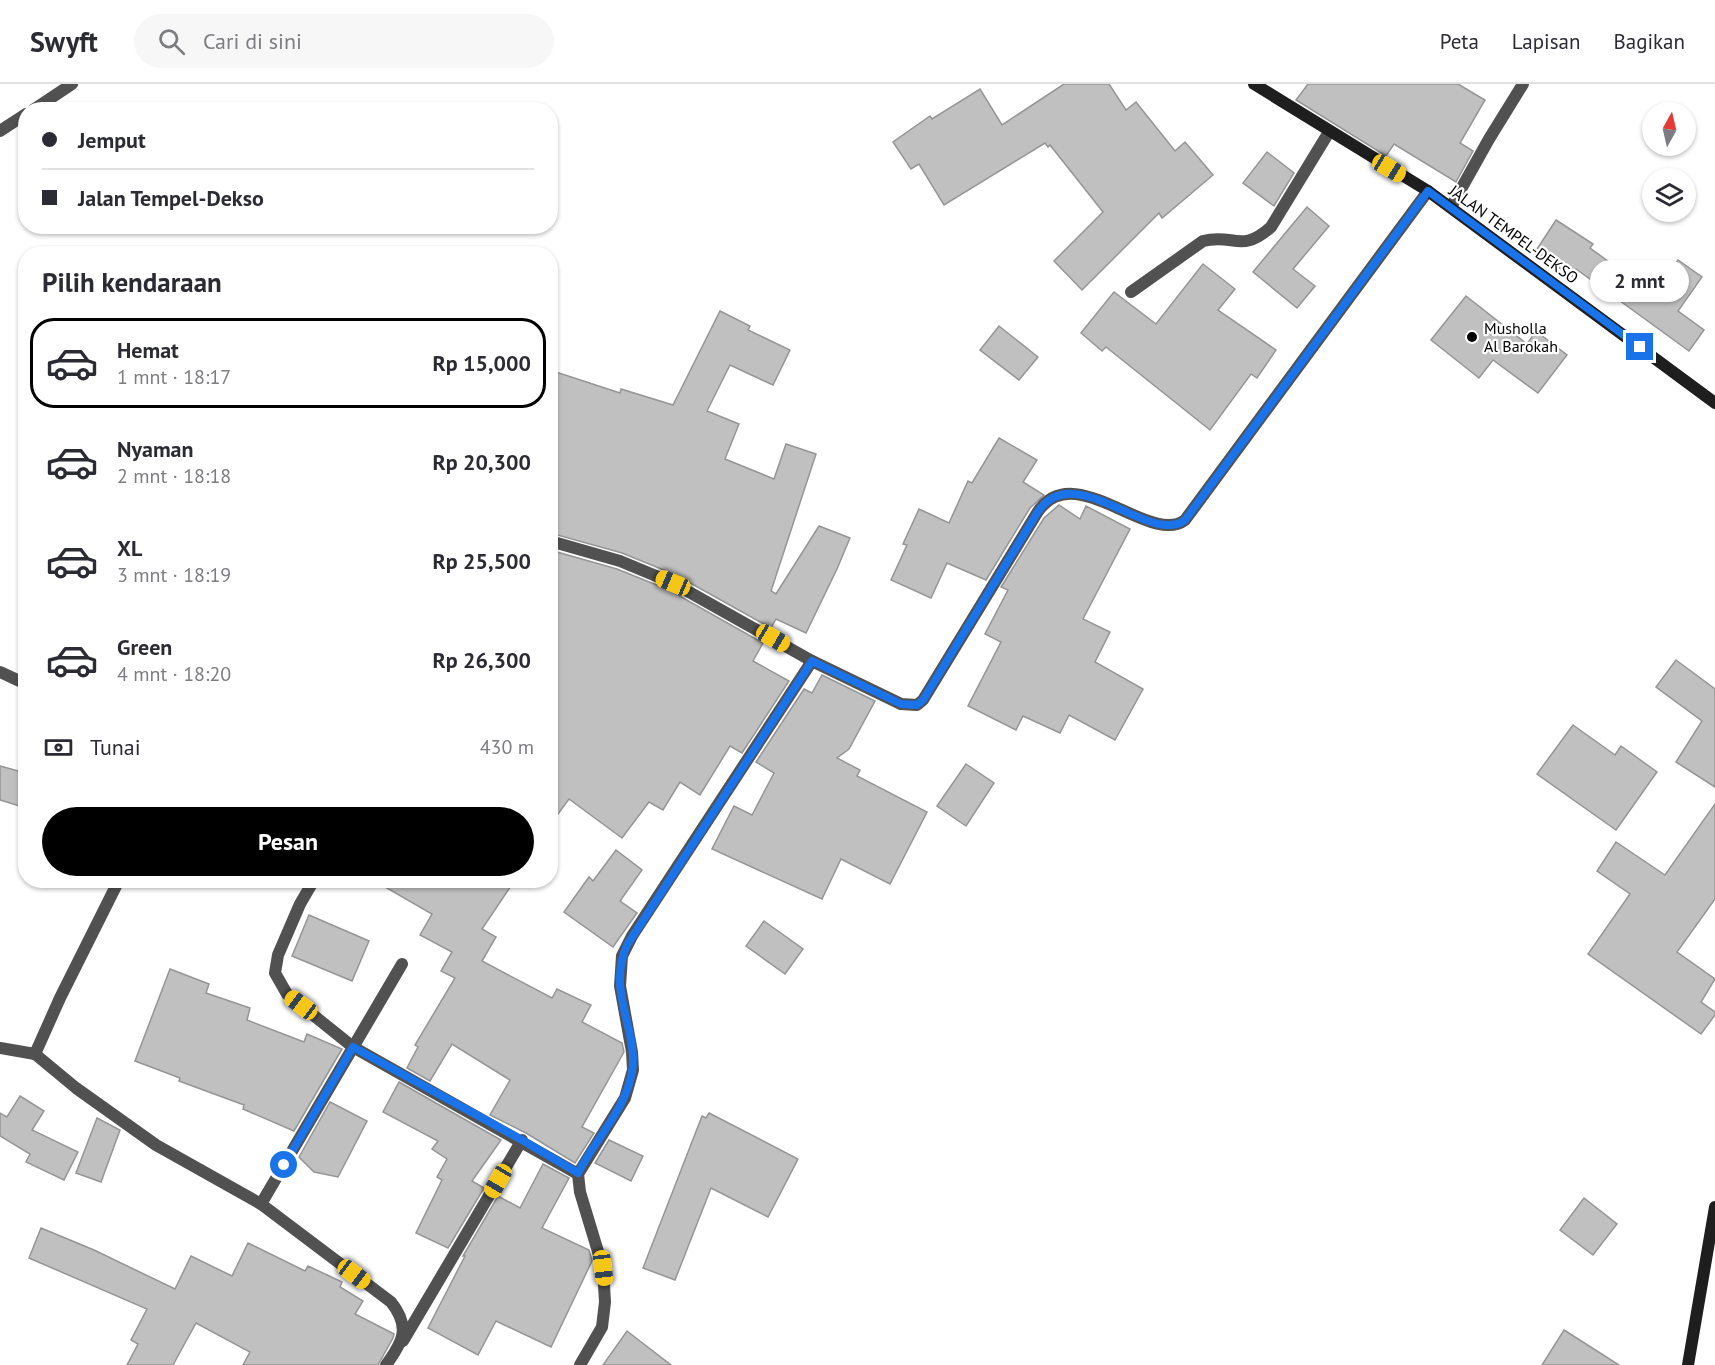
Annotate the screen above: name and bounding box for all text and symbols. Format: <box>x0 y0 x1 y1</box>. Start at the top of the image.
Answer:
search box <box>134 14 554 68</box>
text: Swyft <box>30 23 98 60</box>
icon: search <box>155 25 188 58</box>
text: Cari di sini <box>203 27 302 55</box>
text: Peta <box>1440 28 1479 55</box>
text: Lapisan <box>1512 28 1580 55</box>
text: Bagikan <box>1613 28 1685 55</box>
north arrow <box>1642 102 1696 156</box>
map controls <box>1642 102 1696 222</box>
text: Jemput <box>78 126 146 154</box>
car <box>1369 151 1409 185</box>
button: layers <box>1642 168 1696 222</box>
street label: JALAN TEMPEL-DEKSO <box>1445 180 1583 288</box>
text: Jalan Tempel-Dekso <box>78 184 264 212</box>
callout: 2 mnt <box>1590 260 1690 302</box>
text: Pilih kendaraan <box>42 265 222 299</box>
text: 2 mnt <box>1614 268 1665 294</box>
place label: Musholla Al Barokah <box>1484 318 1558 356</box>
marker: Musholla Al Barokah <box>1465 330 1479 344</box>
route end <box>1626 333 1653 360</box>
icon: car <box>45 336 99 390</box>
text: Hemat <box>117 336 179 364</box>
text: Rp 15,000 <box>432 349 531 377</box>
text: 1 mnt · 18:17 <box>117 364 231 390</box>
icon: car <box>45 435 99 489</box>
text: Nyaman <box>117 435 194 463</box>
text: Rp 20,300 <box>432 448 531 476</box>
text: 2 mnt · 18:18 <box>117 463 231 489</box>
icon: car <box>45 534 99 588</box>
text: XL <box>117 534 142 562</box>
text: Rp 25,500 <box>432 547 531 575</box>
text: 3 mnt · 18:19 <box>117 562 231 588</box>
car <box>653 568 693 598</box>
car <box>753 621 793 655</box>
icon: car <box>45 633 99 687</box>
text: Green <box>117 633 172 661</box>
text: Rp 26,300 <box>432 646 531 674</box>
text: 4 mnt · 18:20 <box>117 661 231 687</box>
icon: cash <box>42 731 75 764</box>
text: Tunai <box>90 733 141 761</box>
text: 430 m <box>480 734 534 760</box>
button: Pesan <box>42 807 534 876</box>
car <box>281 987 321 1023</box>
route start <box>270 1151 297 1178</box>
car <box>481 1161 515 1201</box>
car <box>592 1249 614 1287</box>
car <box>334 1256 374 1292</box>

